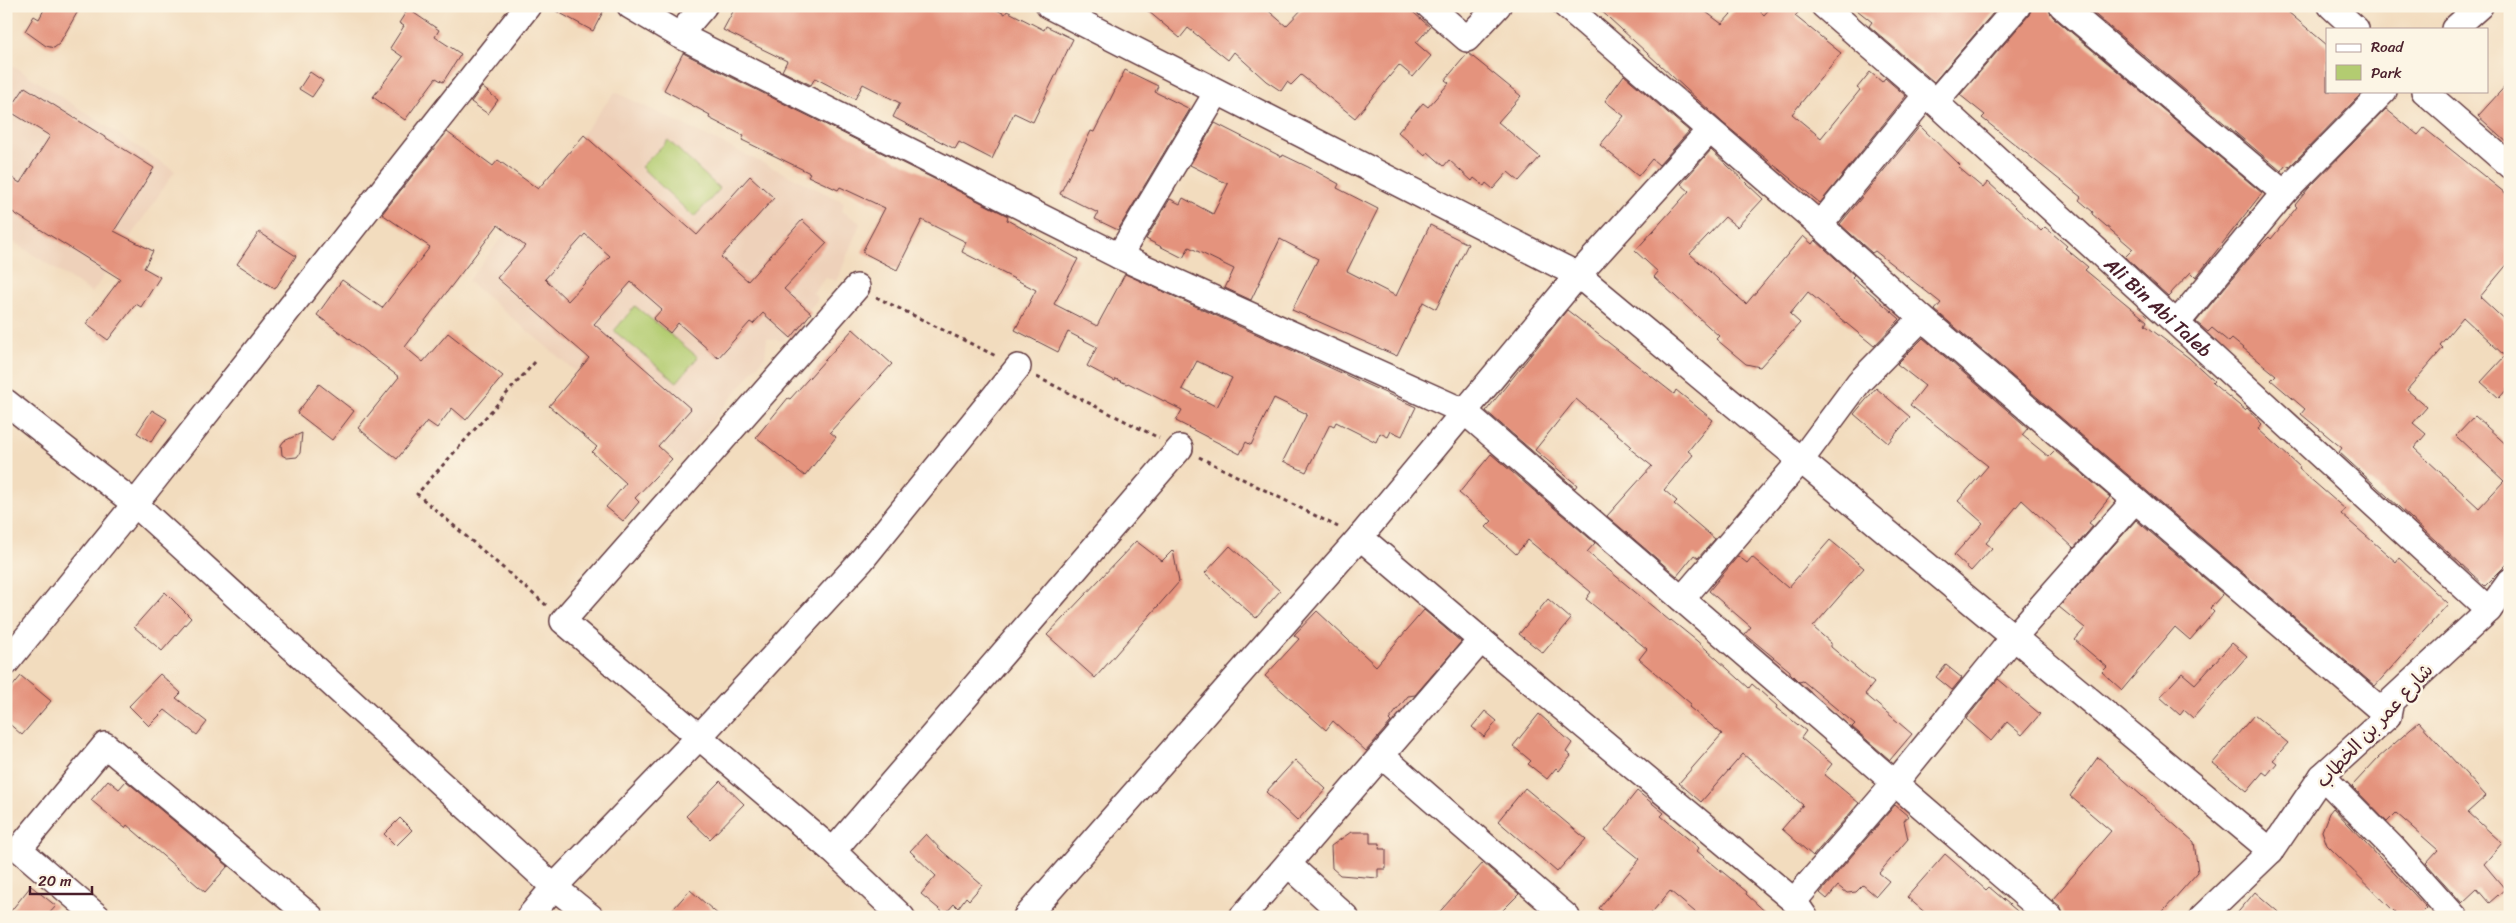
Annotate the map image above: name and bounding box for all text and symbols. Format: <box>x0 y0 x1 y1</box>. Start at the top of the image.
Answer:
legend <box>2326 28 2488 92</box>
text: Road <box>2371 34 2404 60</box>
text: Park <box>2371 60 2402 86</box>
street label: Ali Bin Abi Taleb <box>2096 248 2220 366</box>
street label: شارع عمر بن الخطاب <box>2307 655 2441 796</box>
scale bar <box>30 863 92 895</box>
text: 20 m <box>38 868 72 894</box>

